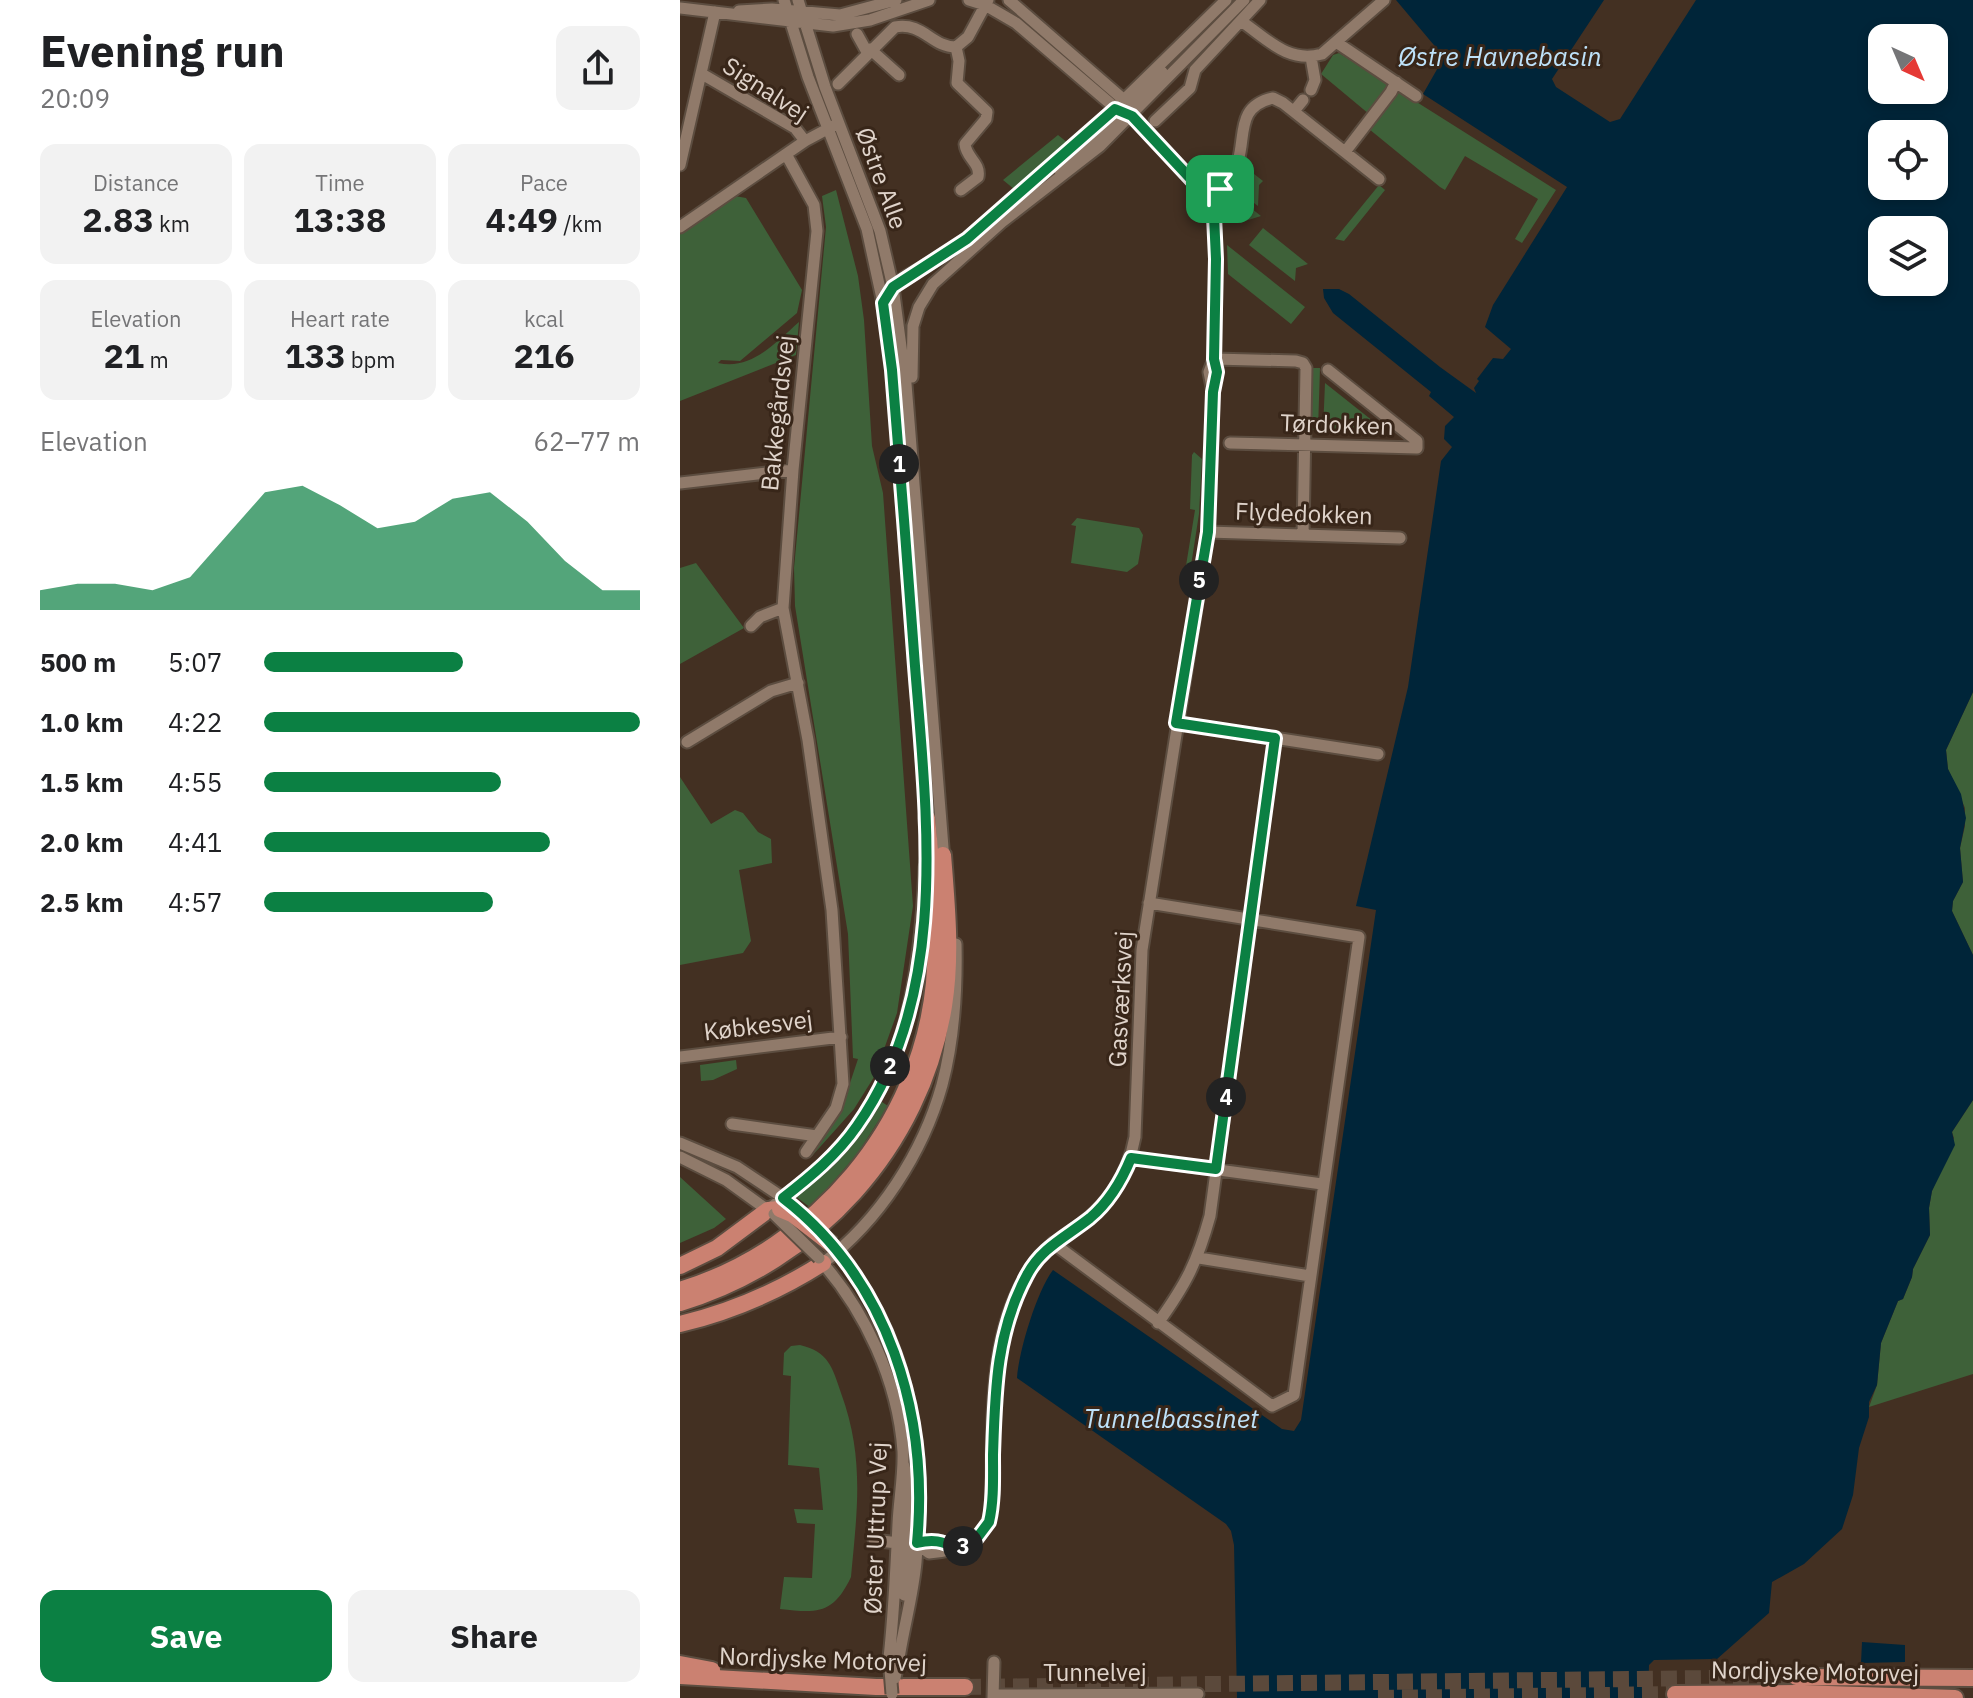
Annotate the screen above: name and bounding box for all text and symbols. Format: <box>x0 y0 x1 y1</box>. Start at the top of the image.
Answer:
text: Evening run <box>40 22 285 79</box>
north arrow <box>1868 24 1948 104</box>
map controls <box>1868 24 1948 296</box>
button: share <box>556 26 640 110</box>
water label: Østre Havnebasin <box>1398 39 1602 73</box>
street label: Signalvej <box>717 49 815 129</box>
text: 20:09 <box>40 81 110 115</box>
button: locate <box>1868 120 1948 200</box>
street label: Østre Alle <box>849 123 915 233</box>
pin <box>1186 155 1254 223</box>
icon: arrive <box>1198 167 1242 211</box>
text: Distance <box>93 168 179 197</box>
text: Time <box>315 168 365 197</box>
text: Pace <box>520 168 568 197</box>
text: 2.83 <box>82 197 154 241</box>
text: 13:38 <box>294 197 386 241</box>
text: 4:49 <box>486 197 558 241</box>
text: km <box>154 209 190 238</box>
text: /km <box>558 209 602 238</box>
button: layers <box>1868 216 1948 296</box>
text: Elevation <box>90 304 182 333</box>
text: Heart rate <box>290 304 390 333</box>
text: kcal <box>524 304 564 333</box>
text: 21 <box>103 333 144 377</box>
text: 133 <box>284 333 346 377</box>
text: 216 <box>513 333 575 377</box>
street label: Bakkegårdsvej <box>753 333 801 493</box>
text: m <box>144 345 169 374</box>
text: bpm <box>346 345 396 374</box>
street label: Tørdokken <box>1280 406 1394 442</box>
text: Elevation <box>40 424 148 458</box>
text: 62–77 m <box>533 424 640 458</box>
pin: 1 <box>879 444 919 484</box>
text: 1 <box>892 449 906 478</box>
street label: Flydedokken <box>1235 495 1373 531</box>
pin: 5 <box>1179 560 1219 600</box>
text: 5 <box>1192 565 1206 594</box>
text: 500 m <box>40 645 116 679</box>
text: 5:07 <box>168 645 222 679</box>
text: 1.0 km <box>40 705 124 739</box>
text: 4:22 <box>168 705 222 739</box>
text: 1.5 km <box>40 765 124 799</box>
text: 4:55 <box>168 765 222 799</box>
text: 2.0 km <box>40 825 124 859</box>
text: 4:41 <box>168 825 222 859</box>
text: 2.5 km <box>40 885 124 919</box>
text: 4:57 <box>168 885 222 919</box>
street label: Gasværksvej <box>1100 930 1140 1068</box>
street label: Købkesvej <box>702 1002 814 1048</box>
pin: 2 <box>870 1046 910 1086</box>
text: 2 <box>883 1051 897 1080</box>
pin: 4 <box>1206 1077 1246 1117</box>
text: 4 <box>1219 1082 1233 1111</box>
water label: Tunnelbassinet <box>1084 1401 1259 1435</box>
street label: Øster Uttrup Vej <box>856 1441 894 1615</box>
pin: 3 <box>943 1526 983 1566</box>
text: 3 <box>956 1531 970 1560</box>
button: Save <box>40 1590 332 1682</box>
button: Share <box>348 1590 640 1682</box>
street label: Nordjyske Motorvej <box>718 1639 928 1679</box>
street label: Nordjyske Motorvej <box>1711 1653 1919 1689</box>
street label: Tunnelvej <box>1043 1656 1147 1688</box>

